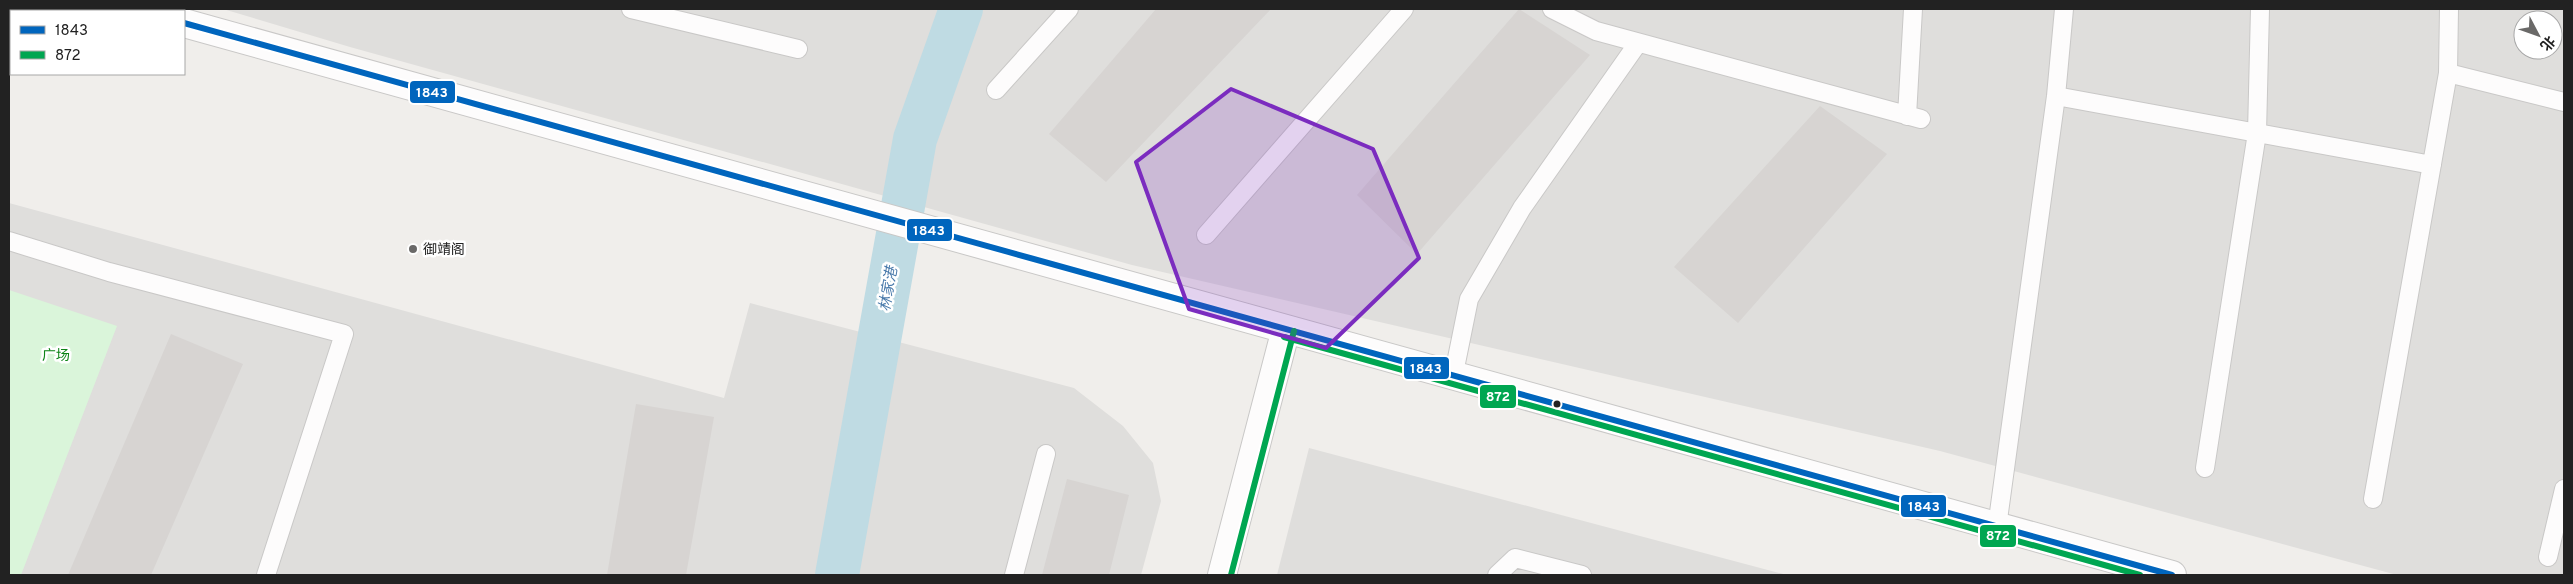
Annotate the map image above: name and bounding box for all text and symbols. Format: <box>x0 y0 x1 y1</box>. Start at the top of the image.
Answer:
legend <box>10 10 185 75</box>
north arrow <box>2513 10 2563 60</box>
text: 1843 <box>55 22 88 41</box>
text: 北 <box>2536 32 2558 53</box>
text: 872 <box>55 47 81 66</box>
line badge: 1843 <box>409 80 456 104</box>
text: 1843 <box>416 85 448 102</box>
line badge: 1843 <box>906 218 953 242</box>
text: 1843 <box>913 223 945 240</box>
place label: 御靖阁 <box>423 242 465 259</box>
marker: 御靖阁 <box>407 243 419 255</box>
water label: 林家港 <box>876 263 903 313</box>
park label: 广场 <box>42 348 70 365</box>
line badge: 1843 <box>1403 356 1450 380</box>
text: 1843 <box>1410 361 1442 378</box>
line badge: 872 <box>1479 384 1517 409</box>
text: 872 <box>1486 389 1510 406</box>
unlabelled marker <box>1552 399 1562 409</box>
line badge: 1843 <box>1900 494 1947 518</box>
text: 1843 <box>1908 499 1940 516</box>
line badge: 872 <box>1979 524 2017 548</box>
text: 872 <box>1986 528 2010 545</box>

